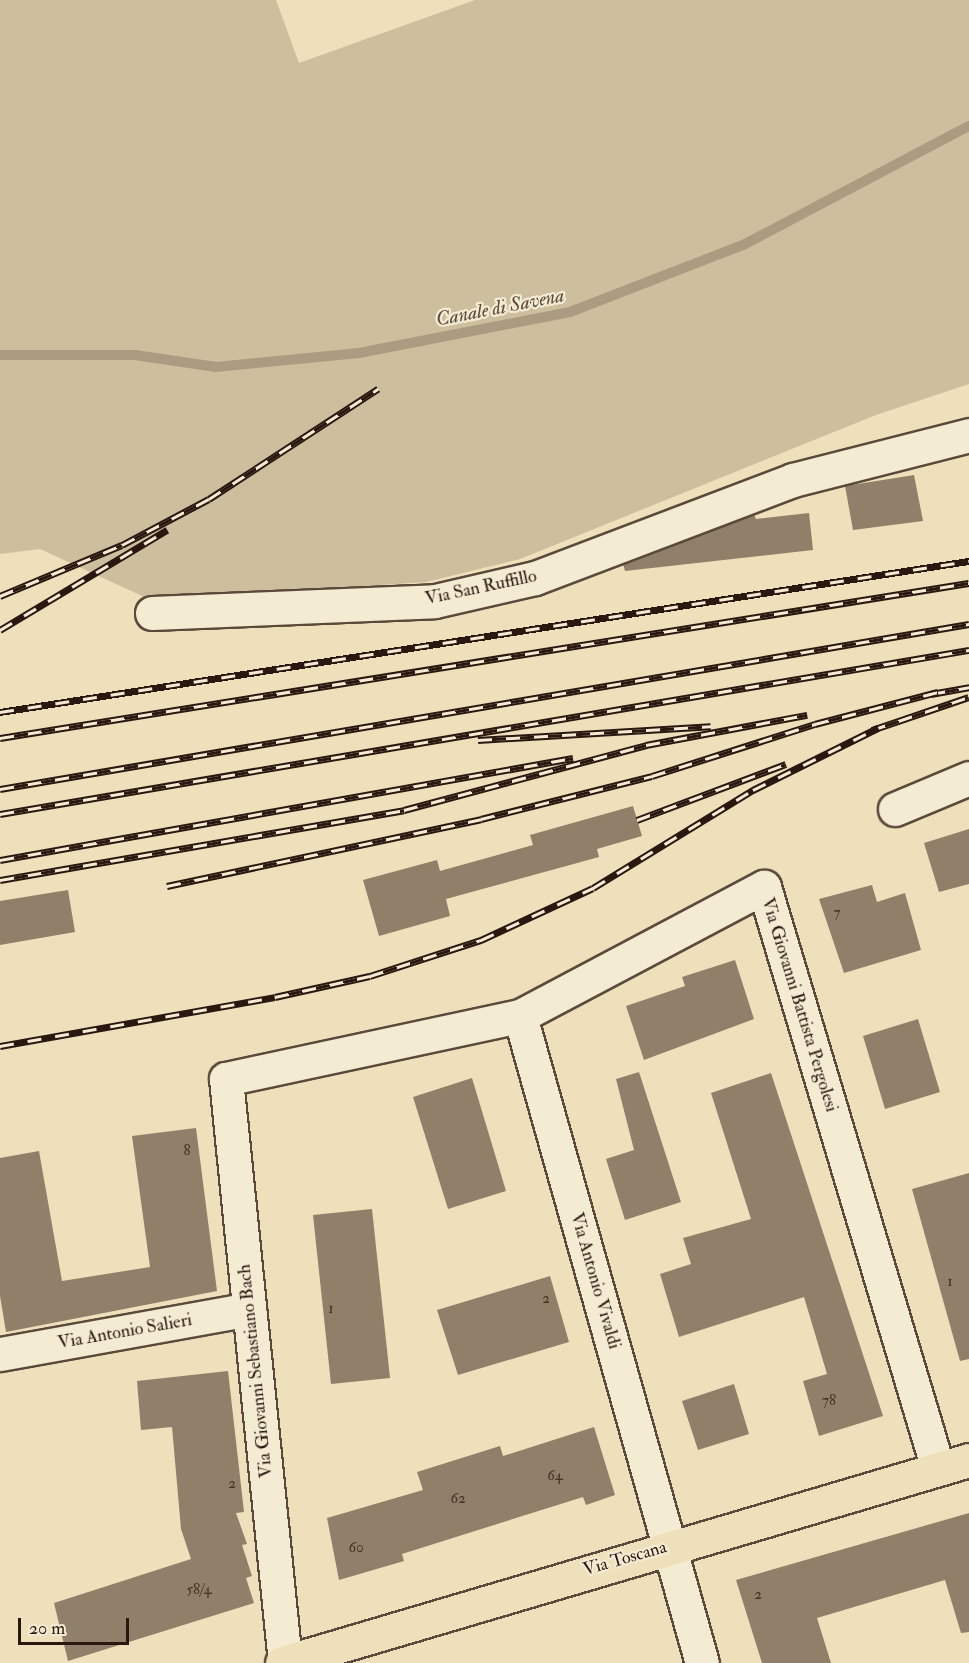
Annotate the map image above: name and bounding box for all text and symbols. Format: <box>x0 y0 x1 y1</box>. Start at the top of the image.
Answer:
water label: Canale di Savena <box>434 283 566 331</box>
street label: Via San Ruffillo <box>423 566 539 610</box>
street label: Via Giovanni Battista Pergolesi <box>756 895 842 1115</box>
house number: 7 <box>834 904 840 922</box>
house number: 8 <box>183 1142 191 1160</box>
street label: Via Antonio Vivaldi <box>565 1210 625 1352</box>
street label: Via Giovanni Sebastiano Bach <box>234 1263 278 1479</box>
house number: 1 <box>947 1273 953 1291</box>
house number: 2 <box>542 1290 550 1308</box>
house number: 1 <box>328 1300 334 1318</box>
street label: Via Antonio Salieri <box>56 1310 194 1354</box>
house number: 78 <box>822 1392 836 1410</box>
house number: 64 <box>547 1467 563 1485</box>
house number: 2 <box>228 1475 236 1493</box>
house number: 62 <box>450 1490 466 1508</box>
street label: Via Toscana <box>581 1537 669 1581</box>
house number: 60 <box>348 1539 364 1557</box>
house number: 58/4 <box>186 1581 212 1599</box>
house number: 2 <box>754 1586 762 1604</box>
scale bar <box>21 1606 132 1644</box>
text: 20 m <box>29 1617 65 1640</box>

